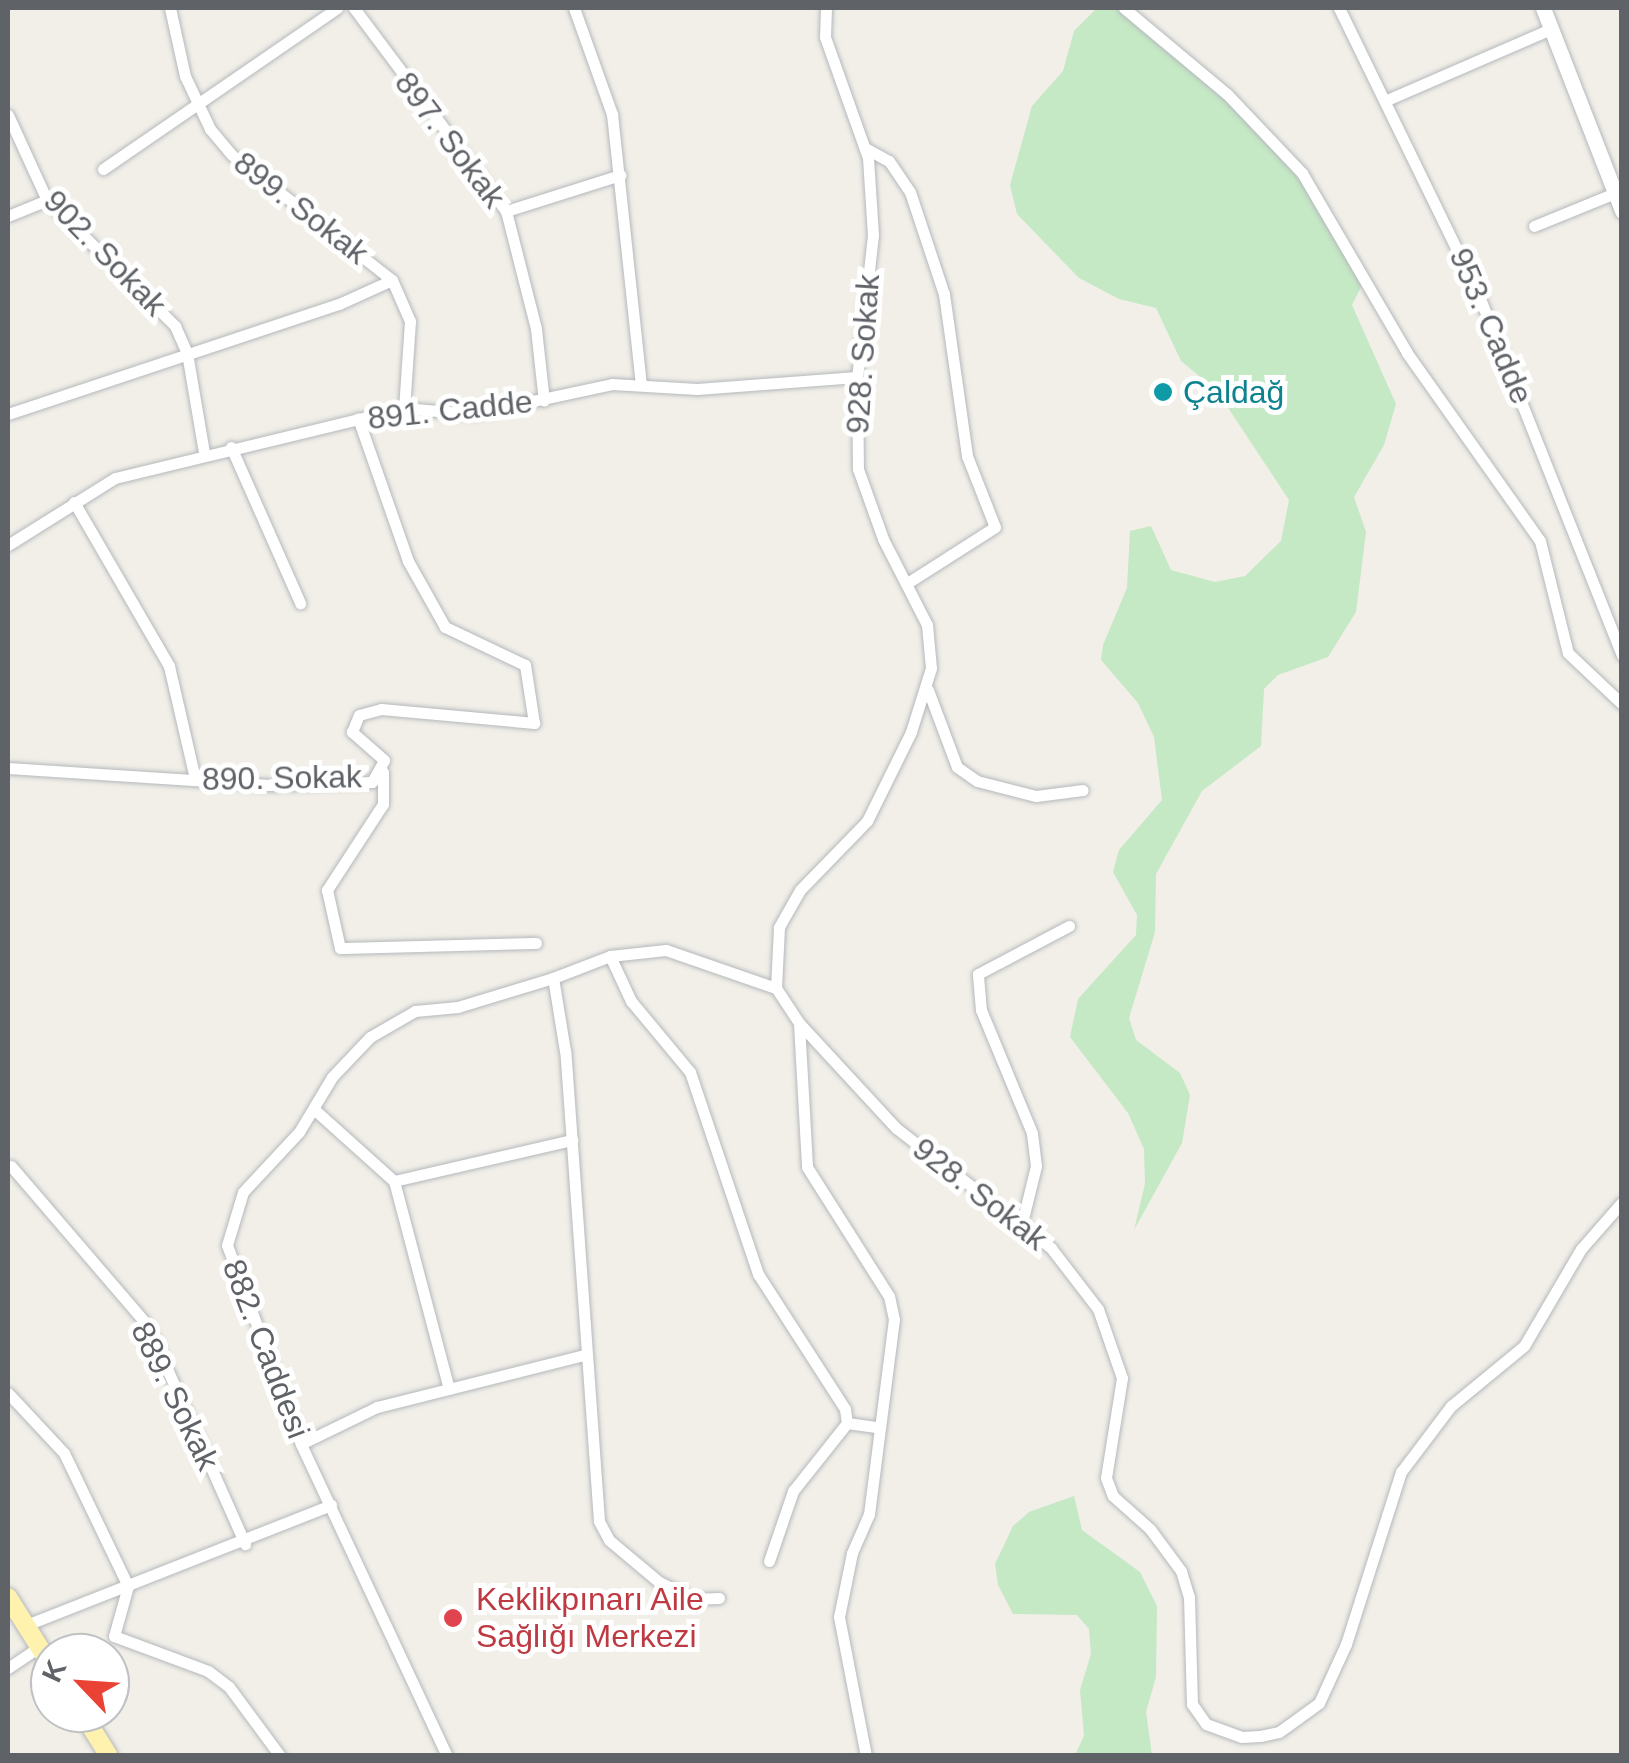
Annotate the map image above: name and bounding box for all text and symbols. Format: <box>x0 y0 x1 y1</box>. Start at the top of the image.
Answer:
street label: 897. Sokak <box>386 65 514 215</box>
street label: 899. Sokak <box>226 144 376 272</box>
street label: 902. Sokak <box>36 182 174 324</box>
street label: 953. Cadde <box>1441 242 1541 410</box>
street label: 928. Sokak <box>838 273 888 435</box>
place label: Çaldağ <box>1183 373 1284 411</box>
marker: Çaldağ <box>1152 381 1174 403</box>
street label: 891. Cadde <box>366 382 534 438</box>
street label: 890. Sokak <box>202 757 362 799</box>
street label: 928. Sokak <box>905 1130 1055 1258</box>
street label: 882. Caddesi <box>214 1254 318 1444</box>
street label: 889. Sokak <box>123 1316 227 1476</box>
place label: Keklikpınarı Aile Sağlığı Merkezi <box>476 1581 705 1656</box>
marker: Keklikpınarı Aile Sağlığı Merkezi <box>440 1605 466 1631</box>
north arrow <box>30 1633 130 1733</box>
text: K <box>36 1655 72 1687</box>

